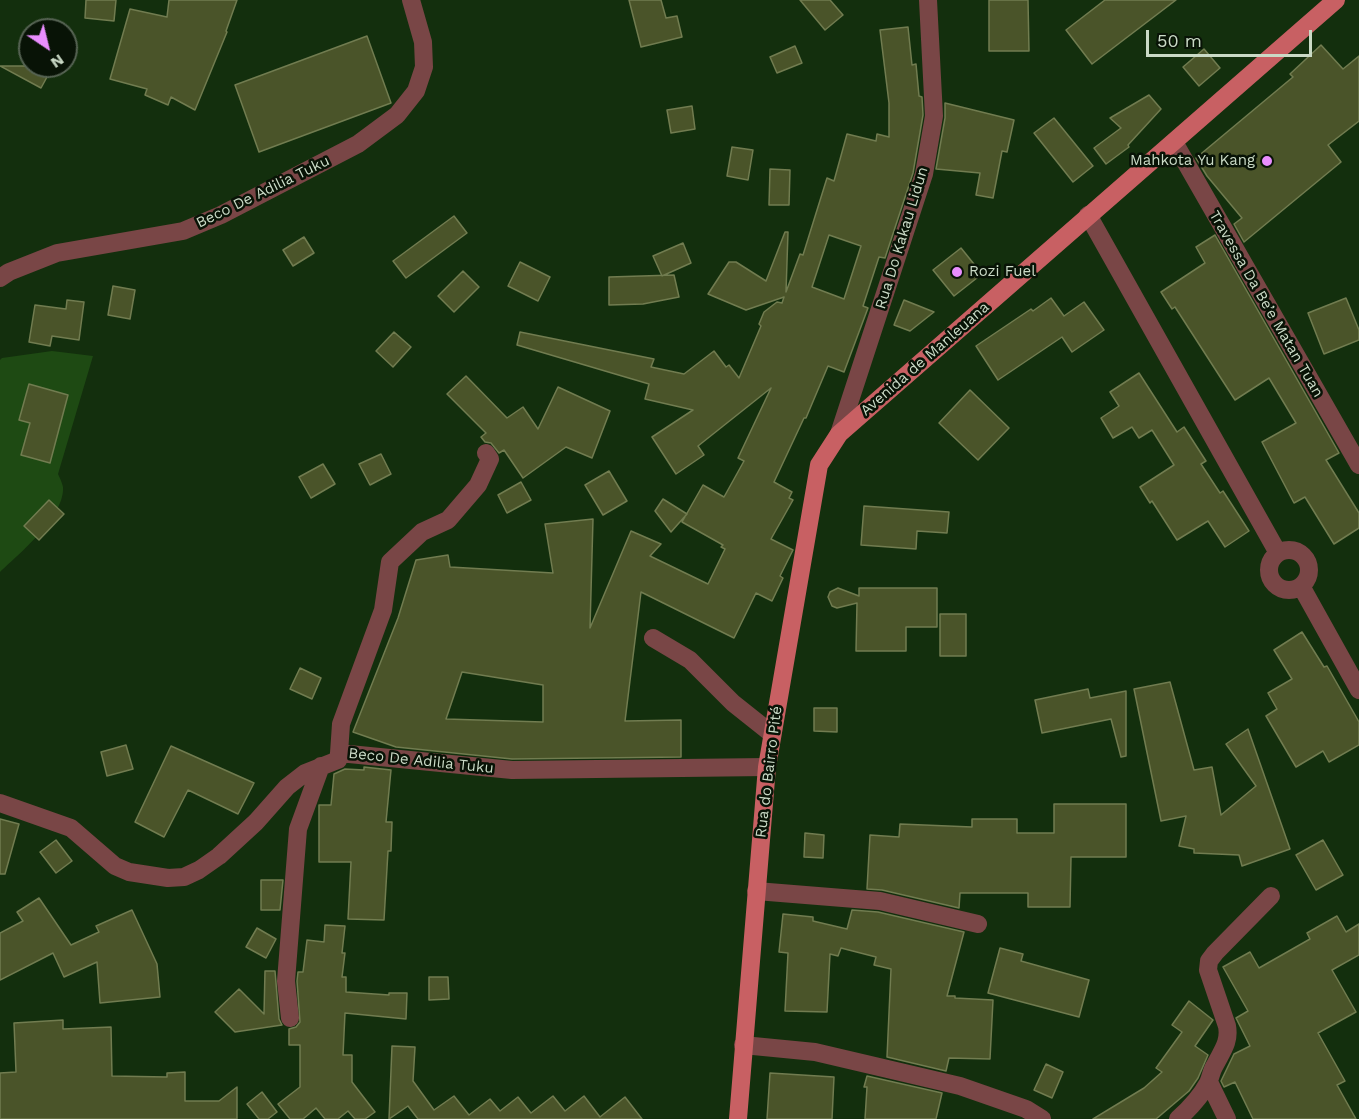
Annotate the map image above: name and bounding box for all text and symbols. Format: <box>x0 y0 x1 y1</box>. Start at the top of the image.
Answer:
north arrow <box>18 18 78 78</box>
scale bar <box>1149 18 1316 56</box>
text: 50 m <box>1157 30 1202 51</box>
text: N <box>47 50 68 73</box>
street label: Beco De Adilia Tuku <box>193 152 333 232</box>
place label: Mahkota Yu Kang <box>1130 152 1255 170</box>
marker: Mahkota Yu Kang <box>1260 154 1274 168</box>
street label: Rua Do Kakau Lidun <box>872 165 932 311</box>
street label: Travessa Da Be’e Matan Tuan <box>1205 207 1327 401</box>
place label: Rozi Fuel <box>969 263 1036 281</box>
marker: Rozi Fuel <box>950 265 964 279</box>
street label: Avenida de Manleuana <box>857 298 993 420</box>
street label: Rua do Bairro Pité <box>752 705 786 839</box>
street label: Beco De Adilia Tuku <box>347 744 495 778</box>

